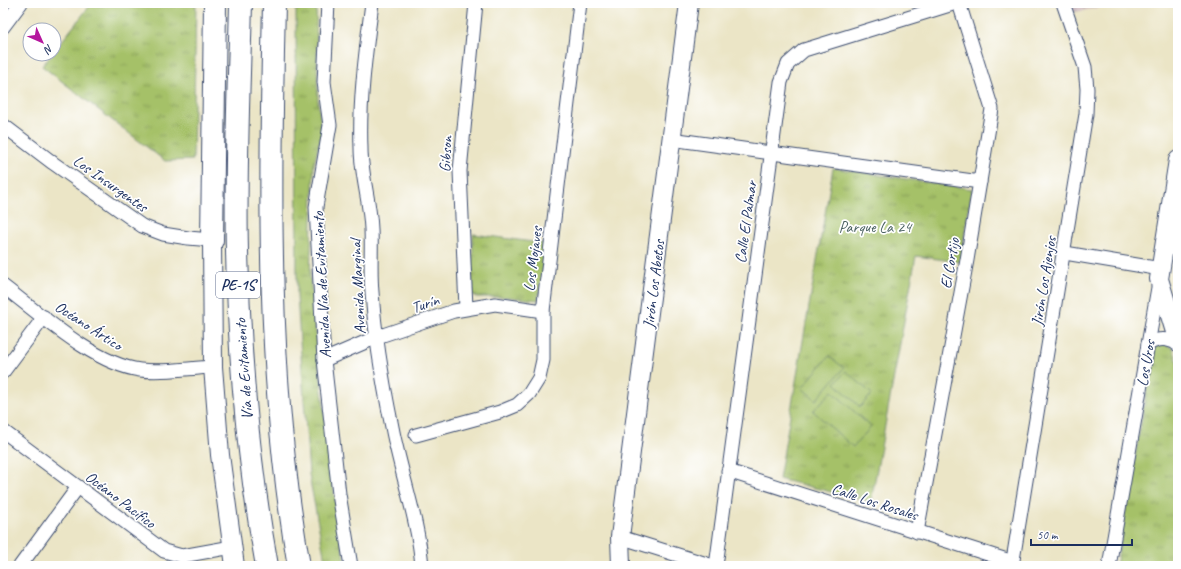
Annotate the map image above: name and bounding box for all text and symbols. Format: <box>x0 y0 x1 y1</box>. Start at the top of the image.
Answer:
north arrow <box>22 22 62 62</box>
text: N <box>40 42 56 58</box>
street label: Gibson <box>435 135 457 173</box>
street label: Los Insurgentes <box>69 151 153 218</box>
street label: Calle El Palmar <box>730 179 762 264</box>
street label: Avenida Vía de Evitamiento <box>308 210 336 359</box>
park label: Parque La 24 <box>839 217 913 237</box>
street label: Los Mojaves <box>519 224 547 292</box>
street label: Jirón Los Ajenjos <box>1027 233 1061 328</box>
street label: El Cortijo <box>936 235 965 290</box>
street label: Avenida Marginal <box>345 236 370 335</box>
street label: Jirón Los Abetos <box>639 237 670 330</box>
road number: PE-1S <box>216 272 260 298</box>
street label: Turín <box>409 290 442 318</box>
street label: Océano Ártico <box>51 297 128 356</box>
street label: Vía de Evitamiento <box>230 316 258 420</box>
street label: Los Uros <box>1132 337 1160 388</box>
street label: Océano Pacífico <box>81 467 161 534</box>
street label: Calle Los Rosales <box>829 479 922 526</box>
scale bar <box>1031 521 1132 547</box>
text: 50 m <box>1037 527 1059 543</box>

